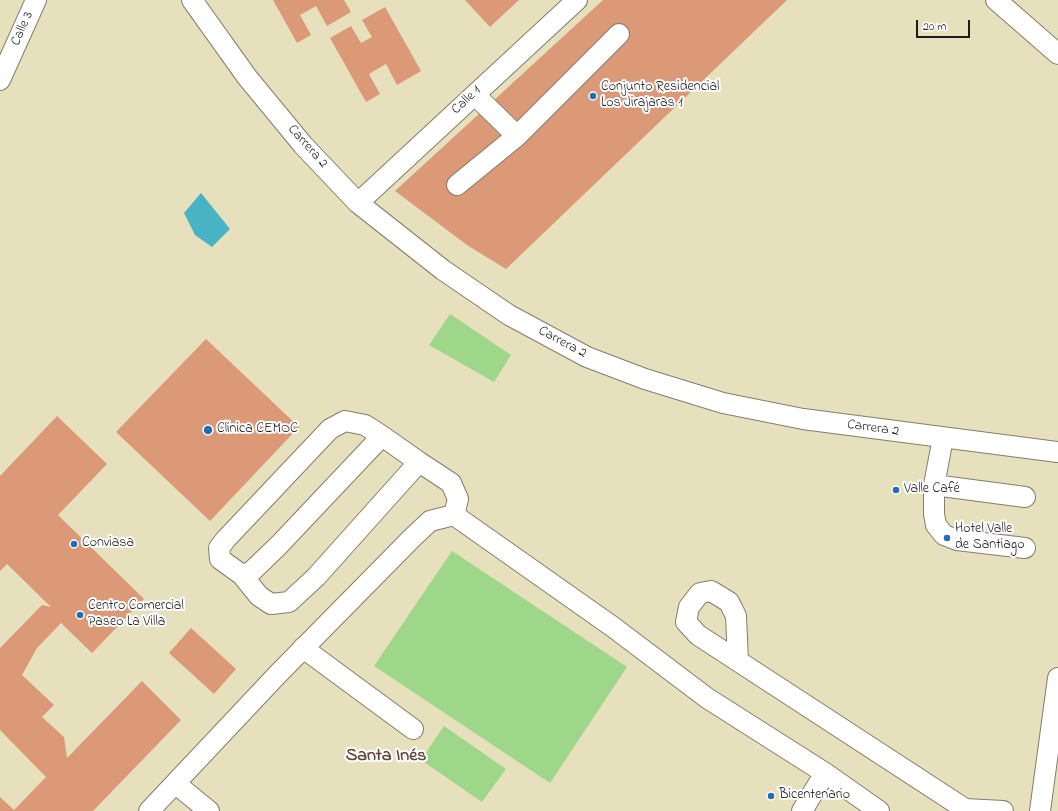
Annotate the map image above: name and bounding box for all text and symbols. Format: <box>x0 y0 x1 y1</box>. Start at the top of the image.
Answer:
street label: Calle 3 <box>8 9 38 49</box>
scale bar <box>918 12 972 38</box>
text: 20 m <box>923 18 946 36</box>
place label: Conjunto Residencial Los Jirajaras 1 <box>601 80 719 112</box>
street label: Calle 1 <box>449 83 485 119</box>
marker: Conjunto Residencial Los Jirajaras 1 <box>588 91 598 101</box>
street label: Carrera 2 <box>283 122 331 172</box>
street label: Carrera 2 <box>535 323 589 363</box>
street label: Carrera 2 <box>846 417 900 441</box>
place label: Clínica CEMOC <box>217 422 298 438</box>
marker: Clínica CEMOC <box>202 424 214 436</box>
place label: Valle Café <box>904 482 960 498</box>
marker: Valle Café <box>891 485 901 495</box>
place label: Hotel Valle de Santiago <box>955 522 1024 554</box>
marker: Hotel Valle de Santiago <box>942 533 952 543</box>
place label: Conviasa <box>82 536 134 552</box>
marker: Conviasa <box>69 539 79 549</box>
place label: Centro Comercial Paseo La Villa <box>88 599 184 632</box>
marker: Centro Comercial Paseo La Villa <box>75 610 85 620</box>
district label: Santa Inés <box>346 746 426 768</box>
place label: Bicentenario <box>779 788 850 804</box>
marker: Bicentenario <box>766 791 776 801</box>

